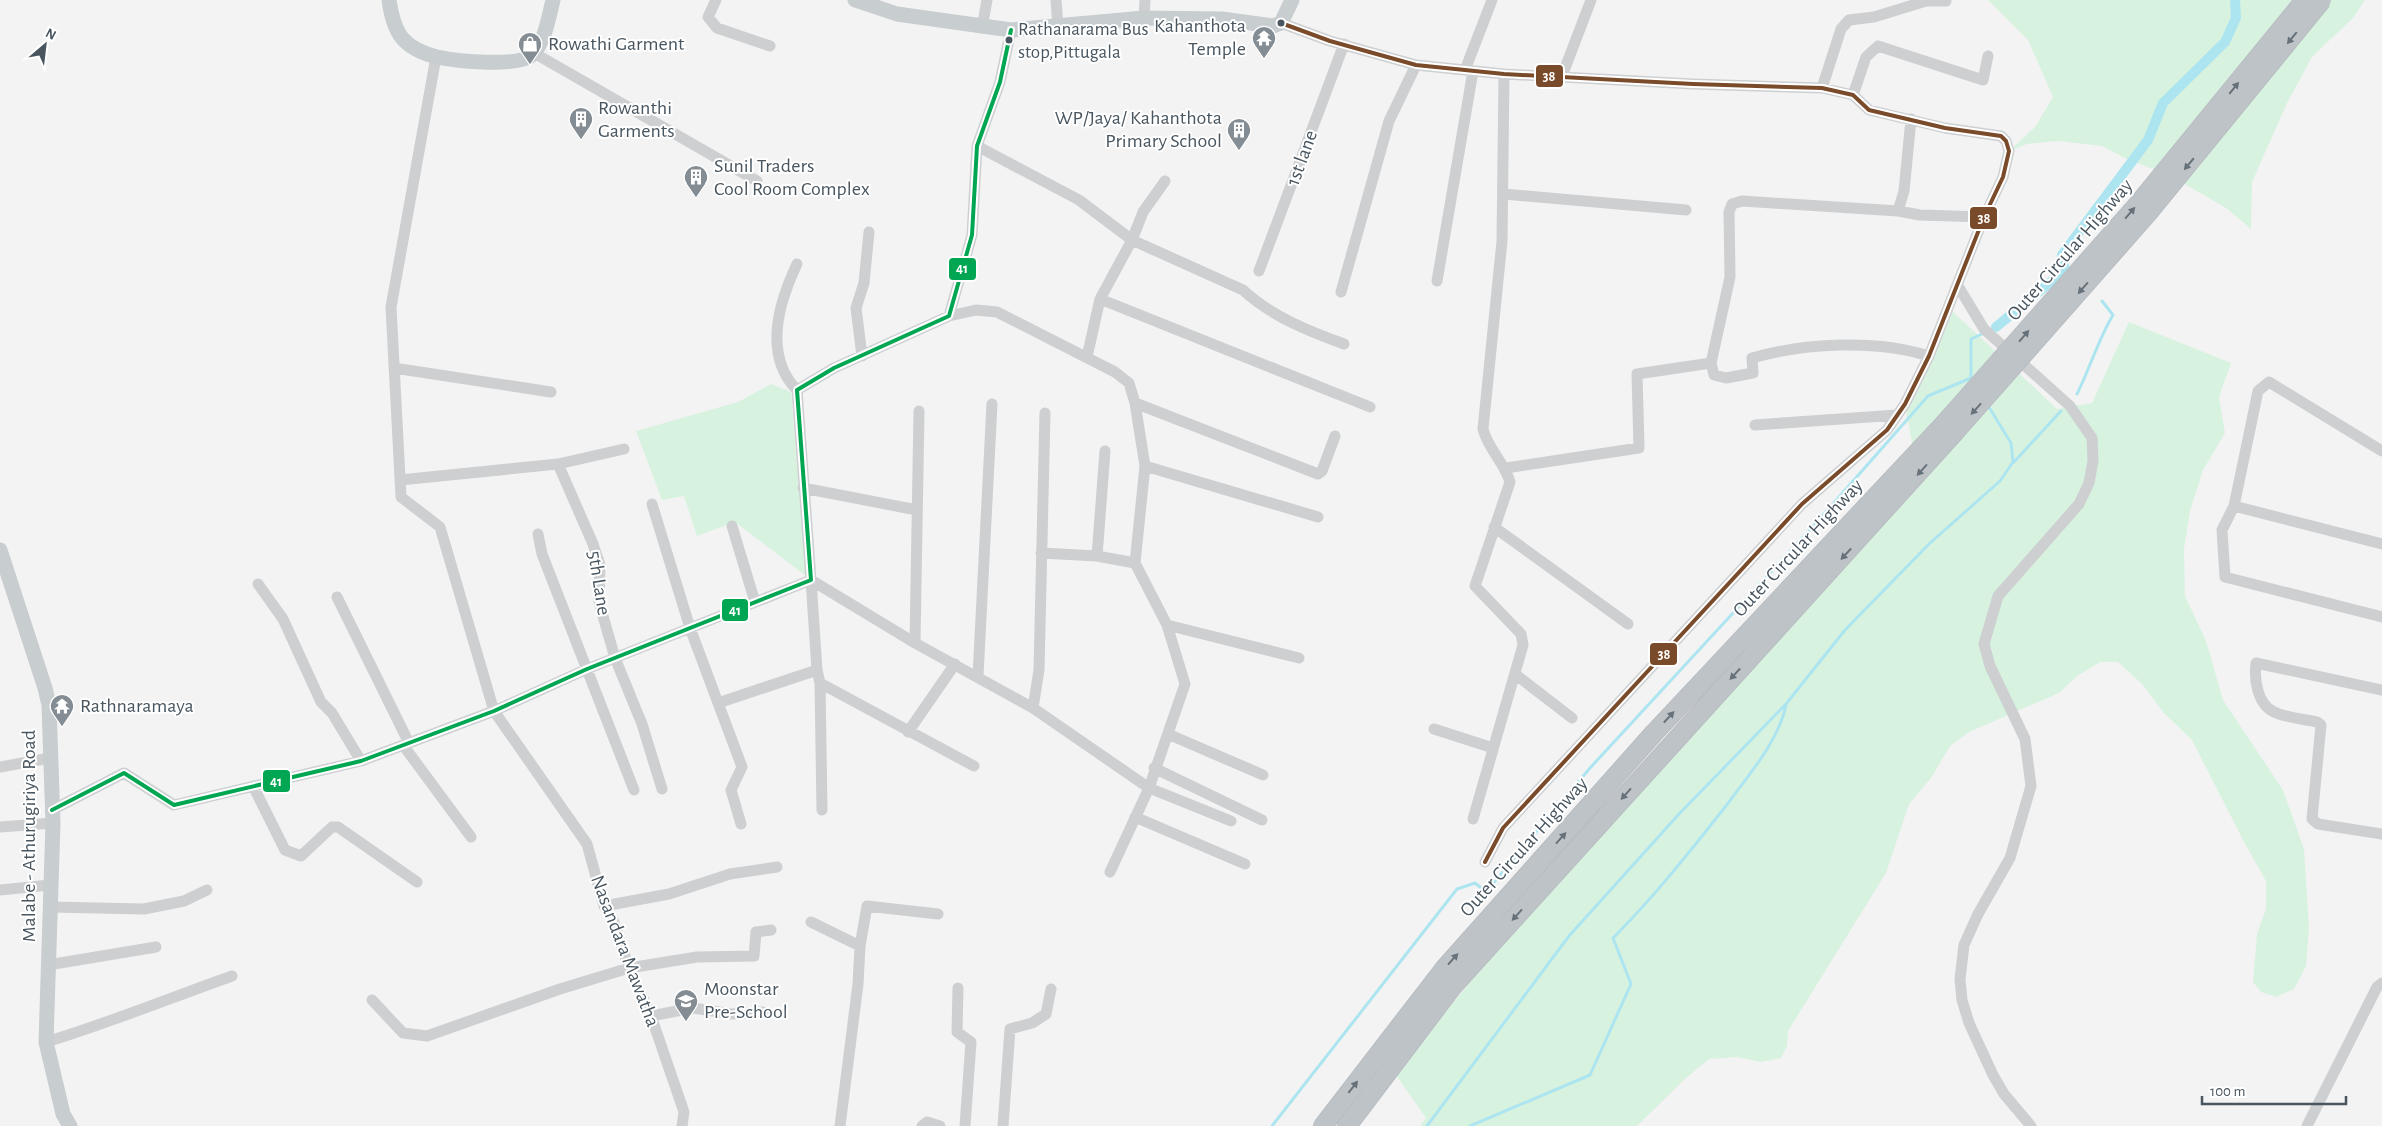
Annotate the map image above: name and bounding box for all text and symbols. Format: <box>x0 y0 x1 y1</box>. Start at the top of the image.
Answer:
place label: Kahanthota Temple <box>1154 16 1246 59</box>
unlabelled marker <box>1276 18 1286 28</box>
north arrow <box>20 20 70 70</box>
place label: Rathanarama Bus stop,Pittugala <box>1018 20 1148 62</box>
temple icon: Kahanthota Temple <box>1251 25 1277 59</box>
text: N <box>43 26 58 43</box>
shop icon: Rowathi Garment <box>517 31 543 65</box>
one-way arrow <box>2286 32 2297 45</box>
place label: Rowathi Garment <box>548 34 685 54</box>
marker: Rathanarama Bus stop,Pittugala <box>1004 35 1014 45</box>
line badge: 38 <box>1535 64 1564 88</box>
text: 38 <box>1543 70 1556 84</box>
one-way arrow <box>2229 82 2240 95</box>
place label: Rowanthi Garments <box>598 98 675 141</box>
building icon: Rowanthi Garments <box>568 106 594 140</box>
place label: WP/Jaya/ Kahanthota Primary School <box>1055 108 1222 151</box>
building icon: WP/Jaya/ Kahanthota Primary School <box>1226 117 1252 151</box>
street label: 1st lane <box>1283 128 1321 188</box>
place label: Sunil Traders Cool Room Complex <box>714 156 870 199</box>
one-way arrow <box>2183 157 2194 170</box>
building icon: Sunil Traders Cool Room Complex <box>683 164 709 198</box>
street label: Outer Circular Highway <box>2003 175 2137 325</box>
line badge: 38 <box>1969 206 1998 230</box>
one-way arrow <box>2125 207 2136 220</box>
text: 38 <box>1978 212 1991 226</box>
line badge: 41 <box>948 257 977 281</box>
text: 41 <box>956 262 968 276</box>
one-way arrow <box>2078 281 2089 294</box>
one-way arrow <box>2018 330 2030 342</box>
one-way arrow <box>1970 403 1982 415</box>
one-way arrow <box>1916 463 1928 475</box>
street label: Outer Circular Highway <box>1729 475 1867 621</box>
one-way arrow <box>1840 548 1852 560</box>
street label: 5th Lane <box>584 549 614 617</box>
line badge: 41 <box>721 598 749 622</box>
text: 41 <box>729 604 741 618</box>
line badge: 38 <box>1649 642 1678 666</box>
text: 38 <box>1658 648 1671 662</box>
one-way arrow <box>1730 667 1741 680</box>
temple icon: Rathnaramaya <box>49 693 75 727</box>
place label: Rathnaramaya <box>80 696 194 716</box>
one-way arrow <box>1663 711 1675 723</box>
street label: Malabe - Athurugiriya Road <box>19 730 39 942</box>
line badge: 41 <box>262 769 291 793</box>
street label: Outer Circular Highway <box>1456 773 1592 921</box>
text: 41 <box>270 775 282 789</box>
one-way arrow <box>1621 788 1632 801</box>
one-way arrow <box>1555 831 1566 844</box>
street label: Nasandara Mawatha <box>587 873 663 1029</box>
one-way arrow <box>1512 908 1523 921</box>
one-way arrow <box>1447 954 1459 966</box>
place label: Moonstar Pre-School <box>704 979 788 1022</box>
school or university icon: Moonstar Pre-School <box>673 988 699 1022</box>
scale bar <box>2202 1074 2346 1106</box>
one-way arrow <box>1347 1081 1358 1094</box>
text: 100 m <box>2210 1084 2245 1099</box>

